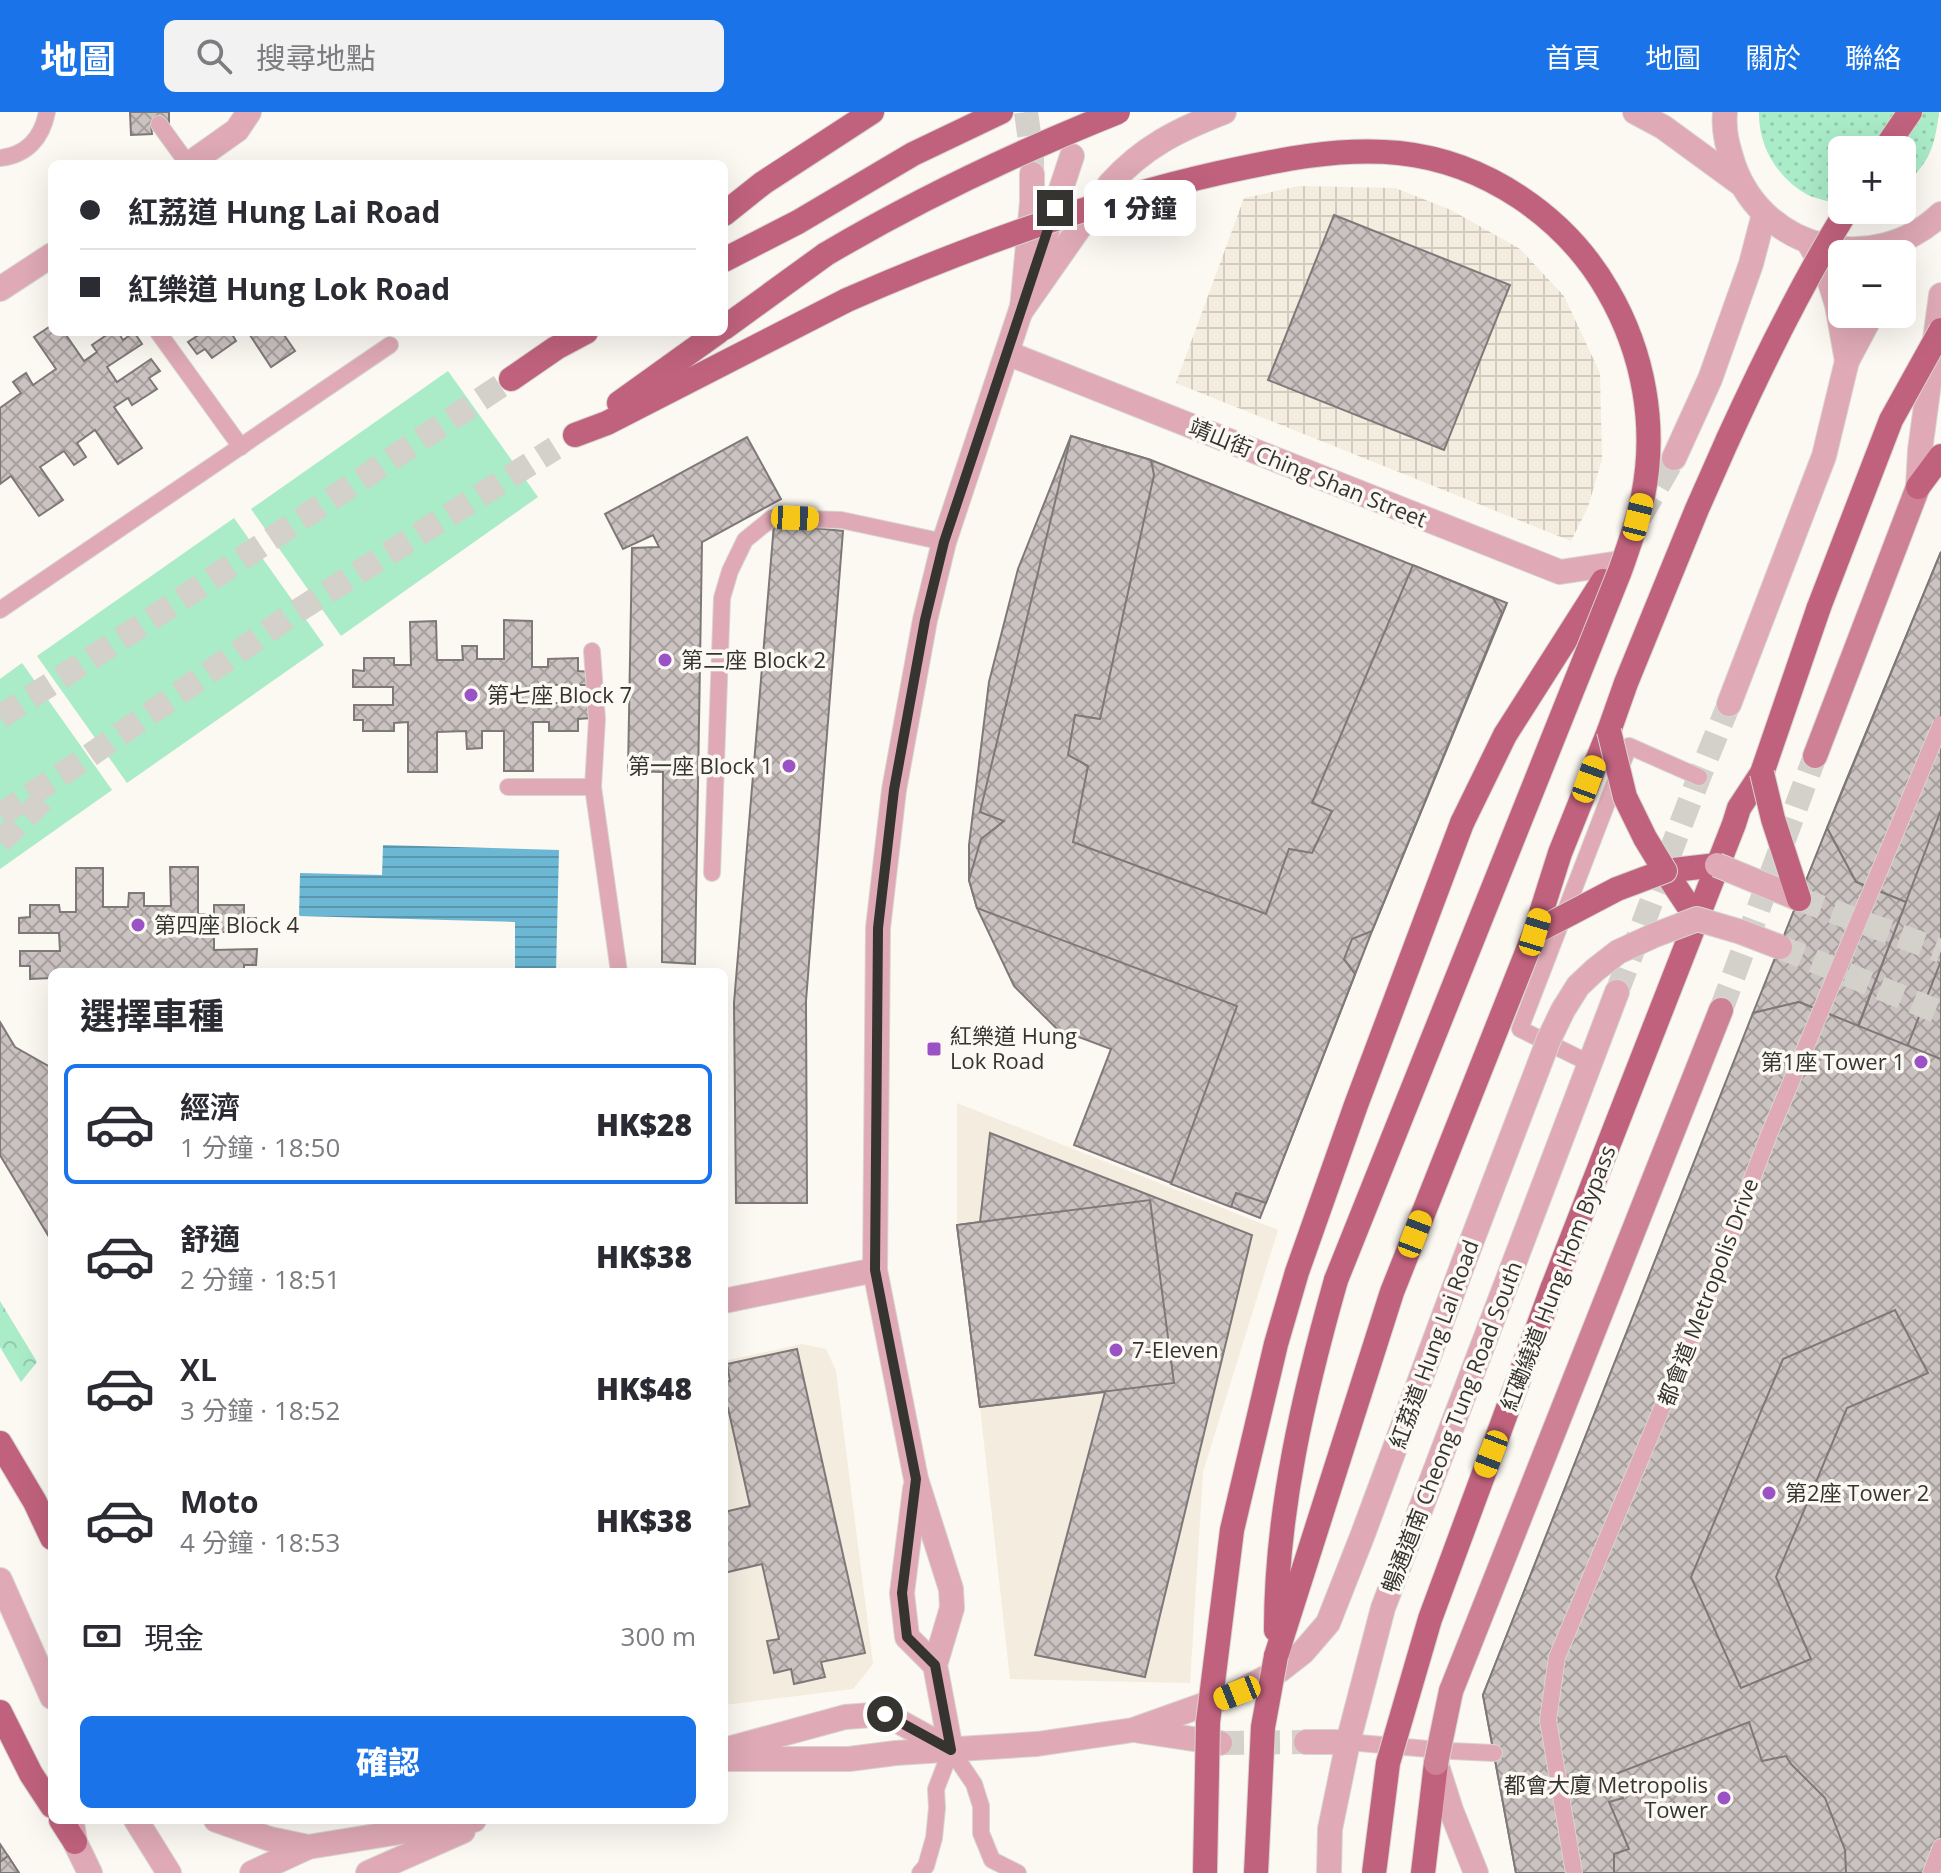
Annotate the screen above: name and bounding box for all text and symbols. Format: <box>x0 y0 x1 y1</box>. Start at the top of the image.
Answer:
search box <box>164 20 724 92</box>
text: 地圖 <box>40 32 116 84</box>
icon: search <box>192 34 236 78</box>
text: 搜尋地點 <box>256 37 376 78</box>
text: 首頁 <box>1545 38 1601 76</box>
text: 地圖 <box>1645 38 1701 76</box>
text: 關於 <box>1745 38 1801 76</box>
text: 聯絡 <box>1845 38 1901 76</box>
map controls <box>1828 136 1916 328</box>
button: + <box>1828 136 1916 224</box>
callout: 1 分鐘 <box>1083 180 1195 236</box>
route end <box>1037 190 1073 226</box>
text: 1 分鐘 <box>1103 190 1177 226</box>
text: 紅荔道 Hung Lai Road <box>128 191 440 232</box>
button: − <box>1828 240 1916 328</box>
text: 紅樂道 Hung Lok Road <box>128 268 450 309</box>
street label: 靖山街 Ching Shan Street <box>1185 411 1432 534</box>
car <box>1621 491 1655 543</box>
car <box>771 505 819 531</box>
place label: 第二座 Block 2 <box>681 644 826 674</box>
marker: 第二座 Block 2 <box>656 651 674 669</box>
place label: 第七座 Block 7 <box>487 679 632 709</box>
marker: 第七座 Block 7 <box>462 686 480 704</box>
place label: 第一座 Block 1 <box>628 750 773 780</box>
car <box>1570 752 1608 806</box>
marker: 第一座 Block 1 <box>780 757 798 775</box>
car <box>1517 906 1553 958</box>
place label: 第四座 Block 4 <box>154 909 300 939</box>
marker: 第四座 Block 4 <box>129 916 147 934</box>
text: 選擇車種 <box>80 991 224 1040</box>
place label: 紅樂道 Hung Lok Road <box>950 1020 1077 1075</box>
marker: 紅樂道 Hung Lok Road <box>925 1040 943 1058</box>
place label: 第1座 Tower 1 <box>1761 1046 1905 1076</box>
marker: 第1座 Tower 1 <box>1912 1053 1930 1071</box>
text: 經濟 <box>180 1086 240 1127</box>
icon: car <box>84 1088 156 1160</box>
text: HK$28 <box>596 1104 692 1145</box>
text: 1 分鐘 · 18:50 <box>180 1129 340 1165</box>
street label: 紅磡繞道 Hung Hom Bypass <box>1493 1141 1622 1415</box>
street label: 都會道 Metropolis Drive <box>1650 1173 1764 1410</box>
car <box>1395 1207 1435 1261</box>
text: 舒適 <box>180 1218 240 1259</box>
icon: car <box>84 1220 156 1292</box>
street label: 紅荔道 Hung Lai Road <box>1381 1235 1485 1452</box>
text: HK$38 <box>596 1236 692 1277</box>
street label: 暢通道南 Cheong Tung Road South <box>1374 1257 1528 1597</box>
text: 2 分鐘 · 18:51 <box>180 1261 340 1297</box>
place label: 7-Eleven <box>1132 1334 1219 1364</box>
marker: 7-Eleven <box>1107 1341 1125 1359</box>
text: XL <box>180 1349 217 1390</box>
icon: car <box>84 1352 156 1424</box>
text: HK$48 <box>596 1368 692 1409</box>
text: 3 分鐘 · 18:52 <box>180 1392 340 1428</box>
car <box>1471 1427 1511 1481</box>
place label: 第2座 Tower 2 <box>1785 1477 1929 1507</box>
text: Moto <box>180 1481 258 1522</box>
icon: car <box>84 1484 156 1556</box>
marker: 第2座 Tower 2 <box>1760 1484 1778 1502</box>
text: HK$38 <box>596 1500 692 1541</box>
text: 4 分鐘 · 18:53 <box>180 1524 340 1560</box>
icon: cash <box>80 1614 124 1658</box>
text: 現金 <box>144 1617 204 1658</box>
text: 300 m <box>621 1618 696 1654</box>
car <box>1210 1673 1264 1713</box>
route start <box>867 1696 903 1732</box>
button: 確認 <box>80 1716 696 1808</box>
place label: 都會大廈 Metropolis Tower <box>1504 1769 1708 1824</box>
marker: 都會大廈 Metropolis Tower <box>1715 1789 1733 1807</box>

